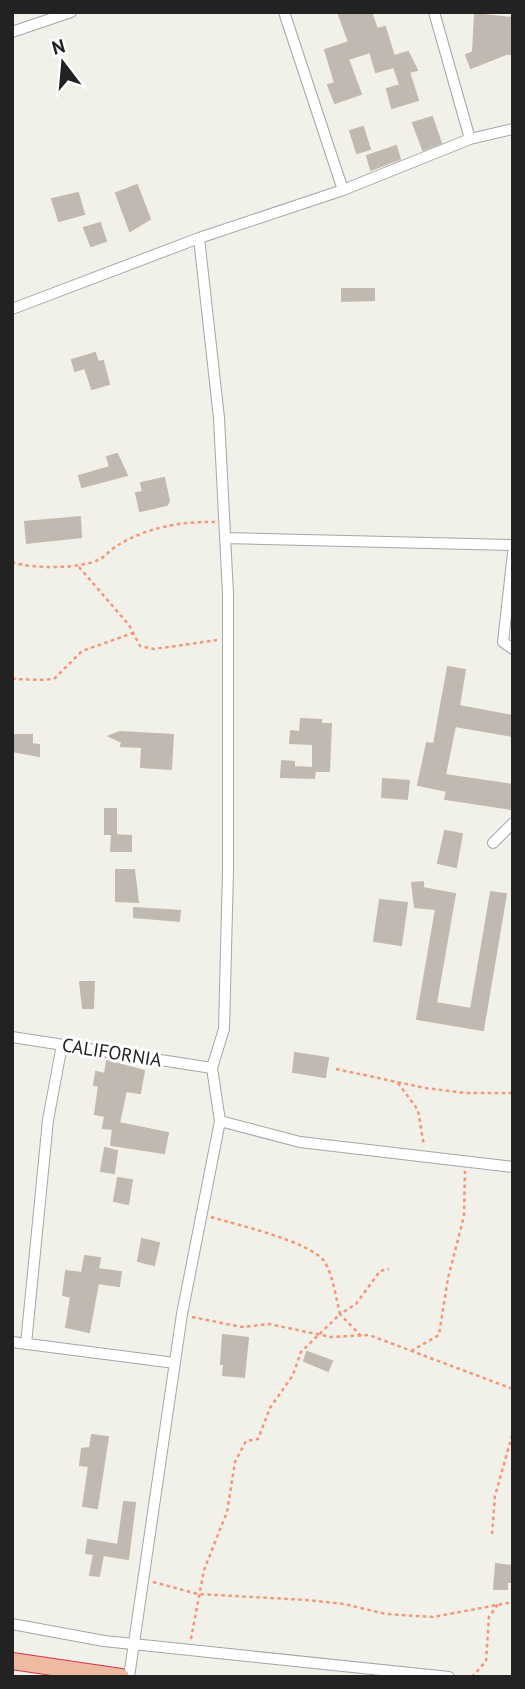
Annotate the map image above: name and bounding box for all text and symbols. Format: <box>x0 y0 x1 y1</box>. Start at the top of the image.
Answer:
north arrow <box>28 28 98 98</box>
text: N <box>49 33 68 60</box>
street label: CALIFORNIA <box>61 1032 163 1072</box>

